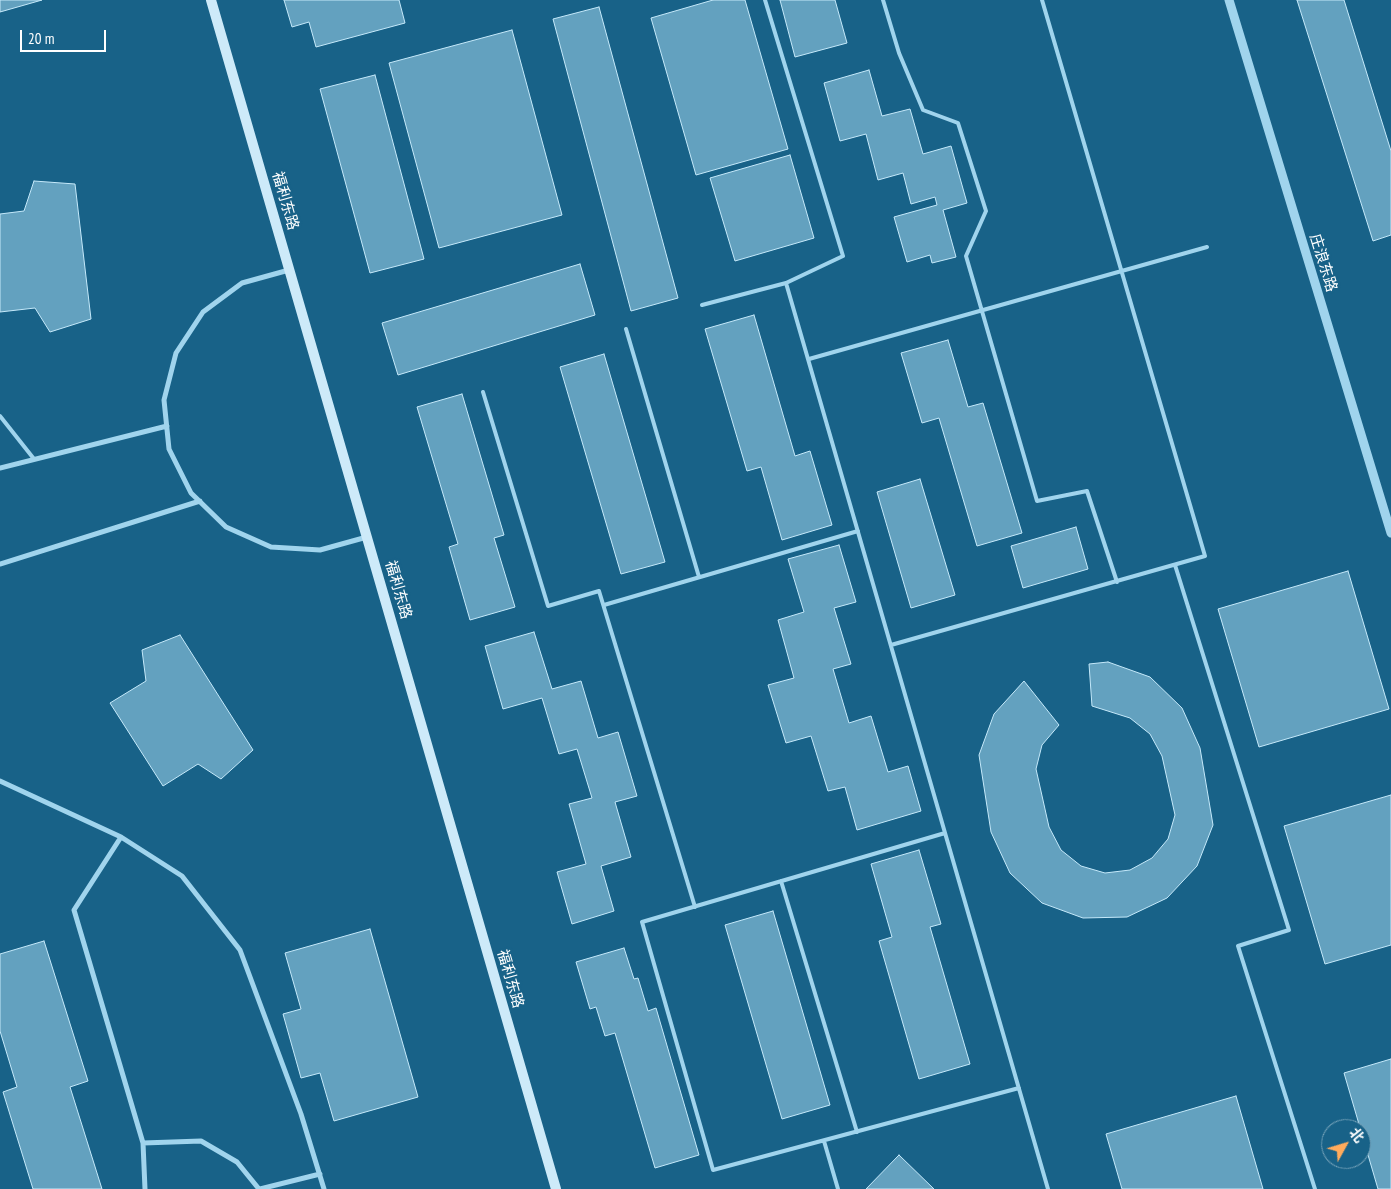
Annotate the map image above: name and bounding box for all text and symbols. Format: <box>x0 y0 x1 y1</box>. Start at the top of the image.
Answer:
scale bar <box>22 20 109 52</box>
text: 20 m <box>28 29 54 48</box>
street label: 福利东路 <box>268 170 302 232</box>
street label: 庄浪东路 <box>1306 232 1340 294</box>
street label: 福利东路 <box>381 559 415 621</box>
street label: 福利东路 <box>493 948 527 1010</box>
north arrow <box>1321 1119 1371 1169</box>
text: 北 <box>1345 1124 1368 1146</box>

